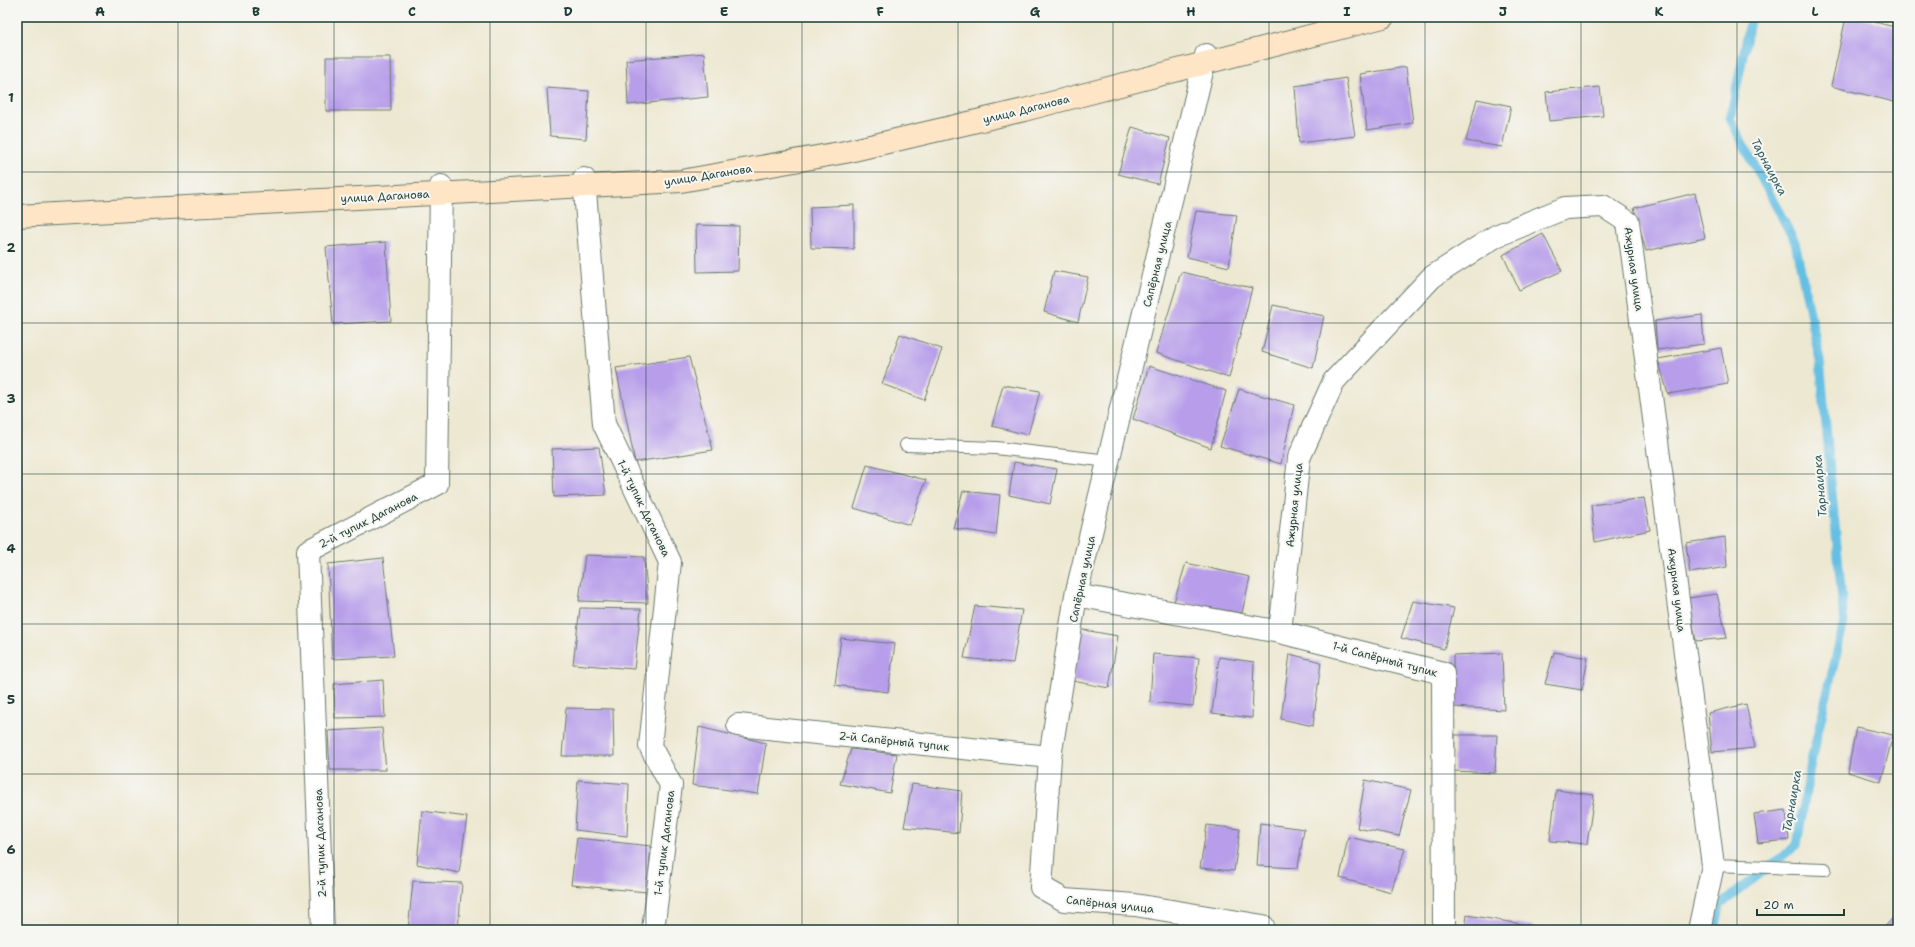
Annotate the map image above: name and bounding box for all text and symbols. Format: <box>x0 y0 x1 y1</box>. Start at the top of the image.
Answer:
text: A <box>95 3 105 20</box>
text: B <box>252 3 260 20</box>
text: C <box>408 3 416 20</box>
text: D <box>563 3 573 20</box>
text: E <box>720 3 729 20</box>
text: F <box>876 3 884 20</box>
text: G <box>1030 3 1041 20</box>
text: H <box>1186 3 1196 20</box>
text: I <box>1343 3 1351 20</box>
text: J <box>1499 3 1507 20</box>
text: K <box>1655 3 1664 20</box>
text: L <box>1811 3 1819 20</box>
text: 1 <box>8 89 14 106</box>
street label: улица Даганова <box>981 91 1071 128</box>
water label: Тарнаирка <box>1747 135 1791 199</box>
street label: улица Даганова <box>663 161 753 190</box>
street label: улица Даганова <box>340 187 430 206</box>
street label: Сапёрная улица <box>1140 219 1175 309</box>
street label: Ажурная улица <box>1620 226 1647 312</box>
text: 2 <box>6 239 16 256</box>
text: 3 <box>6 390 16 407</box>
water label: Тарнаирка <box>1809 454 1831 518</box>
street label: 1-й тупик Даганова <box>613 457 674 559</box>
street label: Ажурная улица <box>1283 462 1306 548</box>
street label: 2-й тупик Даганова <box>316 489 420 552</box>
street label: Сапёрная улица <box>1066 534 1099 624</box>
text: 4 <box>6 540 16 557</box>
street label: Ажурная улица <box>1664 547 1689 633</box>
street label: 1-й Сапёрный тупик <box>1331 638 1439 681</box>
text: 5 <box>7 691 15 708</box>
street label: 2-й Сапёрный тупик <box>838 728 950 755</box>
water label: Тарнаирка <box>1779 769 1805 833</box>
street label: 2-й тупик Даганова <box>311 788 330 898</box>
street label: 1-й тупик Даганова <box>651 789 678 897</box>
text: 6 <box>6 841 16 858</box>
scale bar <box>1757 891 1844 917</box>
street label: Сапёрная улица <box>1065 892 1155 917</box>
text: 20 m <box>1763 897 1794 913</box>

